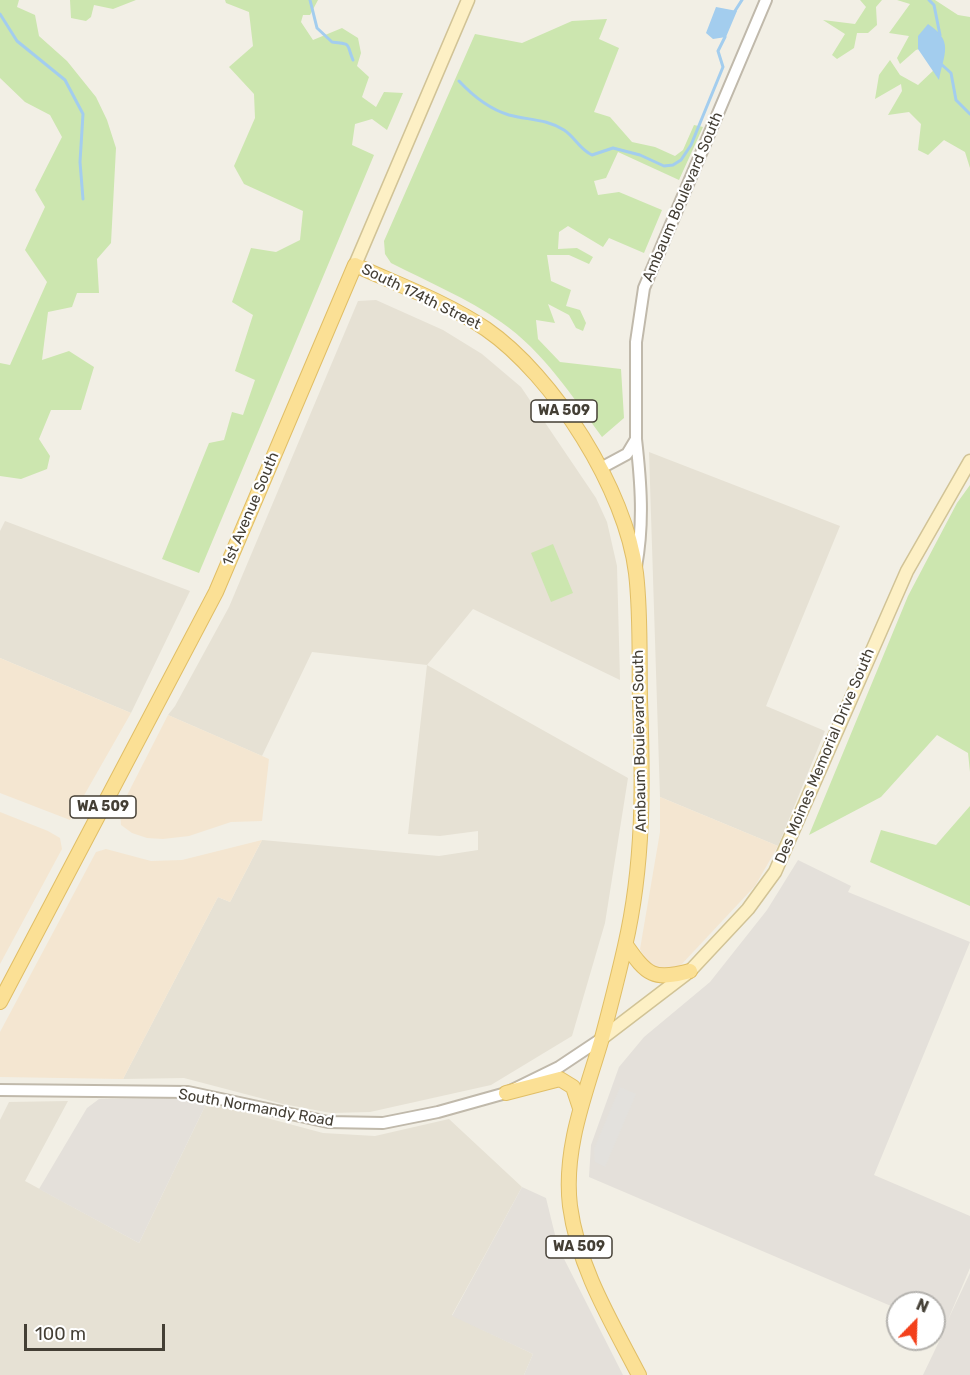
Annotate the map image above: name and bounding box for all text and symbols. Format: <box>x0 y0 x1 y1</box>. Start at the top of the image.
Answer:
street label: Ambaum Boulevard South <box>639 110 727 284</box>
street label: South 174th Street <box>358 260 484 334</box>
road number: WA 509 <box>531 400 597 422</box>
street label: 1st Avenue South <box>219 449 283 569</box>
street label: Des Moines Memorial Drive South <box>771 646 879 866</box>
street label: Ambaum Boulevard South <box>629 650 651 832</box>
road number: WA 509 <box>70 796 136 818</box>
street label: South Normandy Road <box>177 1085 335 1131</box>
road number: WA 509 <box>546 1236 612 1258</box>
north arrow <box>886 1291 946 1351</box>
text: N <box>913 1295 931 1317</box>
scale bar <box>27 1312 168 1350</box>
text: 100 m <box>35 1323 86 1345</box>

